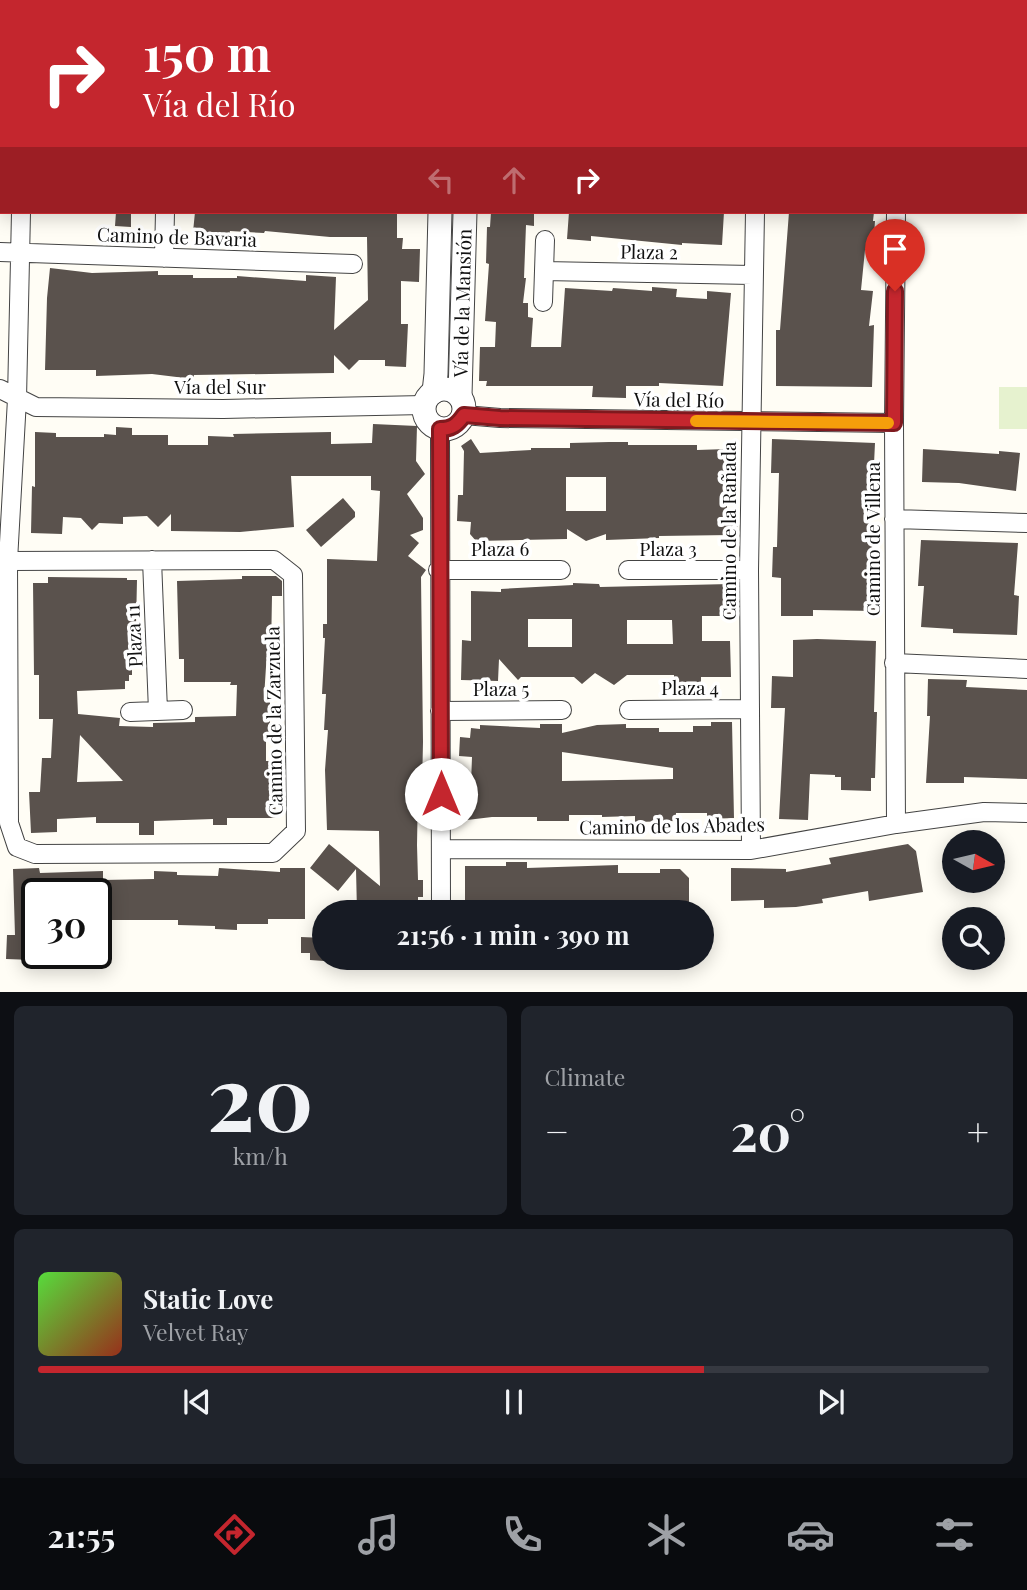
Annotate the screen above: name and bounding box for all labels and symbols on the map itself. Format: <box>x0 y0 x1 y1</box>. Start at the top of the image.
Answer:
pin <box>865 219 925 291</box>
street label: Camino de Bavaria <box>97 220 258 252</box>
street label: Vía de la Mansión <box>446 228 477 379</box>
street label: Plaza 2 <box>620 237 678 265</box>
street label: Vía del Sur <box>173 373 267 399</box>
street label: Vía del Río <box>633 385 724 413</box>
street label: Camino de la Rañada <box>715 441 741 620</box>
street label: Camino de Villena <box>859 461 885 616</box>
street label: Plaza 6 <box>471 535 530 561</box>
street label: Plaza 3 <box>639 535 697 561</box>
street label: Plaza 11 <box>118 604 148 668</box>
street label: Camino de la Zarzuela <box>258 626 288 816</box>
street label: Plaza 4 <box>661 674 719 700</box>
street label: Plaza 5 <box>473 675 529 701</box>
position arrow <box>404 757 478 831</box>
street label: Camino de los Abades <box>579 810 765 840</box>
north arrow <box>942 830 1004 892</box>
speed limit sign: 30 <box>21 878 112 969</box>

